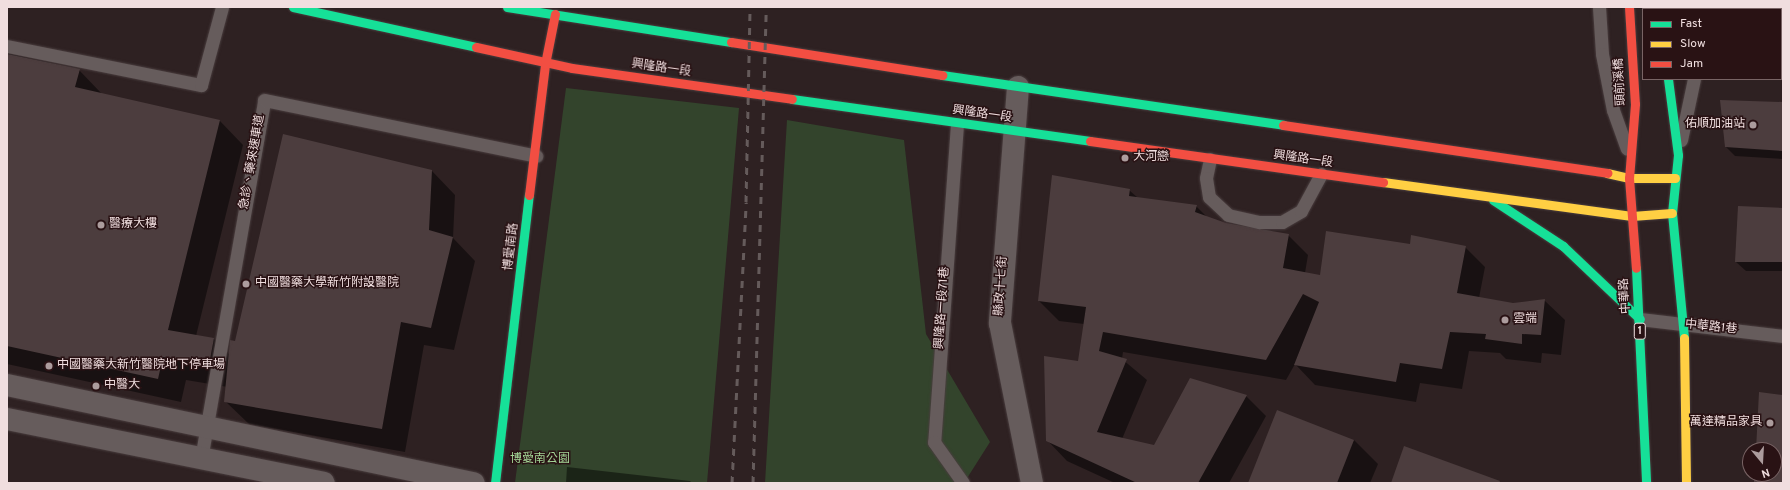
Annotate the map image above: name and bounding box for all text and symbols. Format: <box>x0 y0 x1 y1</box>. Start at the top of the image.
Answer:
legend <box>1642 8 1782 80</box>
text: Fast <box>1680 16 1702 32</box>
text: Slow <box>1680 36 1706 52</box>
text: Jam <box>1680 56 1703 72</box>
street label: 興隆路一段 <box>630 58 692 80</box>
street label: 頭前溪橋 <box>1613 58 1629 106</box>
street label: 興隆路一段 <box>951 104 1013 126</box>
street label: 急診、藥來速車道 <box>238 113 268 211</box>
place label: 佑順加油站 <box>1685 118 1745 132</box>
marker: 佑順加油站 <box>1748 120 1758 130</box>
street label: 興隆路一段 <box>1272 149 1334 171</box>
place label: 大河戀 <box>1133 151 1169 165</box>
marker: 大河戀 <box>1120 153 1130 163</box>
place label: 醫療大樓 <box>109 218 157 232</box>
marker: 醫療大樓 <box>96 220 106 230</box>
street label: 博愛南路 <box>502 222 522 272</box>
street label: 縣政十七街 <box>993 256 1011 316</box>
street label: 興隆路一段71巷 <box>933 266 953 350</box>
place label: 中國醫藥大學新竹附設醫院 <box>255 277 399 291</box>
marker: 中國醫藥大學新竹附設醫院 <box>240 278 252 290</box>
street label: 中華路 <box>1618 278 1634 314</box>
place label: 雲端 <box>1513 313 1537 327</box>
marker: 雲端 <box>1500 315 1510 325</box>
street label: 中華路1巷 <box>1684 318 1738 338</box>
road number: 1 <box>1633 322 1647 340</box>
place label: 中國醫藥大新竹醫院地下停車場 <box>57 359 225 373</box>
marker: 中國醫藥大新竹醫院地下停車場 <box>44 361 54 371</box>
place label: 中醫大 <box>104 379 140 393</box>
marker: 中醫大 <box>91 381 101 391</box>
place label: 萬達精品家具 <box>1690 416 1762 430</box>
marker: 萬達精品家具 <box>1765 418 1775 428</box>
north arrow <box>1742 442 1782 482</box>
park label: 博愛南公園 <box>510 453 570 467</box>
text: N <box>1759 465 1771 480</box>

